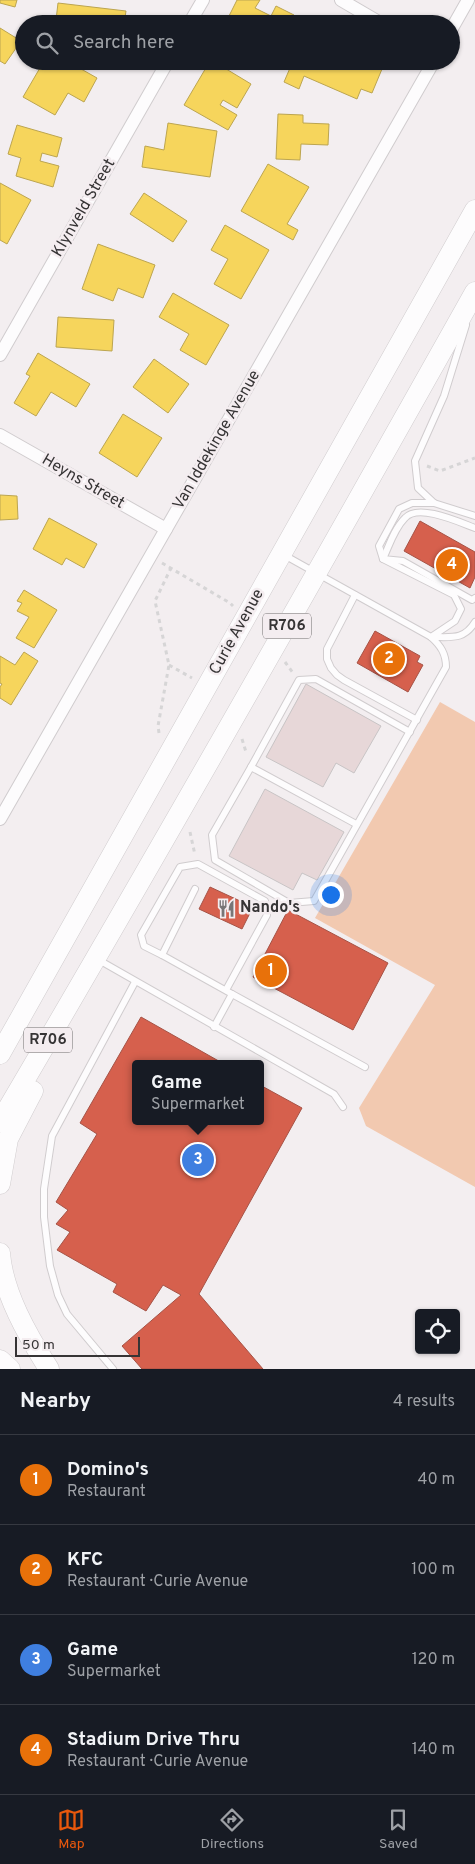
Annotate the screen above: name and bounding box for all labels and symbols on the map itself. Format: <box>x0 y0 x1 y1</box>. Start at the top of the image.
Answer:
street label: Klynveld Street <box>48 155 120 261</box>
street label: Van Iddekinge Avenue <box>169 367 265 513</box>
street label: Heyns Street <box>38 450 128 514</box>
pin: 4 <box>436 546 468 584</box>
street label: Curie Avenue <box>205 586 269 678</box>
road number: R706 <box>263 614 311 638</box>
pin: 2 <box>373 640 405 678</box>
your location <box>318 882 344 908</box>
restaurant icon: Nando's <box>216 898 236 918</box>
place label: Nando's <box>240 898 300 918</box>
pin: 1 <box>255 952 287 990</box>
road number: R706 <box>24 1028 72 1052</box>
pin: 3 <box>182 1141 214 1179</box>
scale bar <box>15 1334 140 1357</box>

